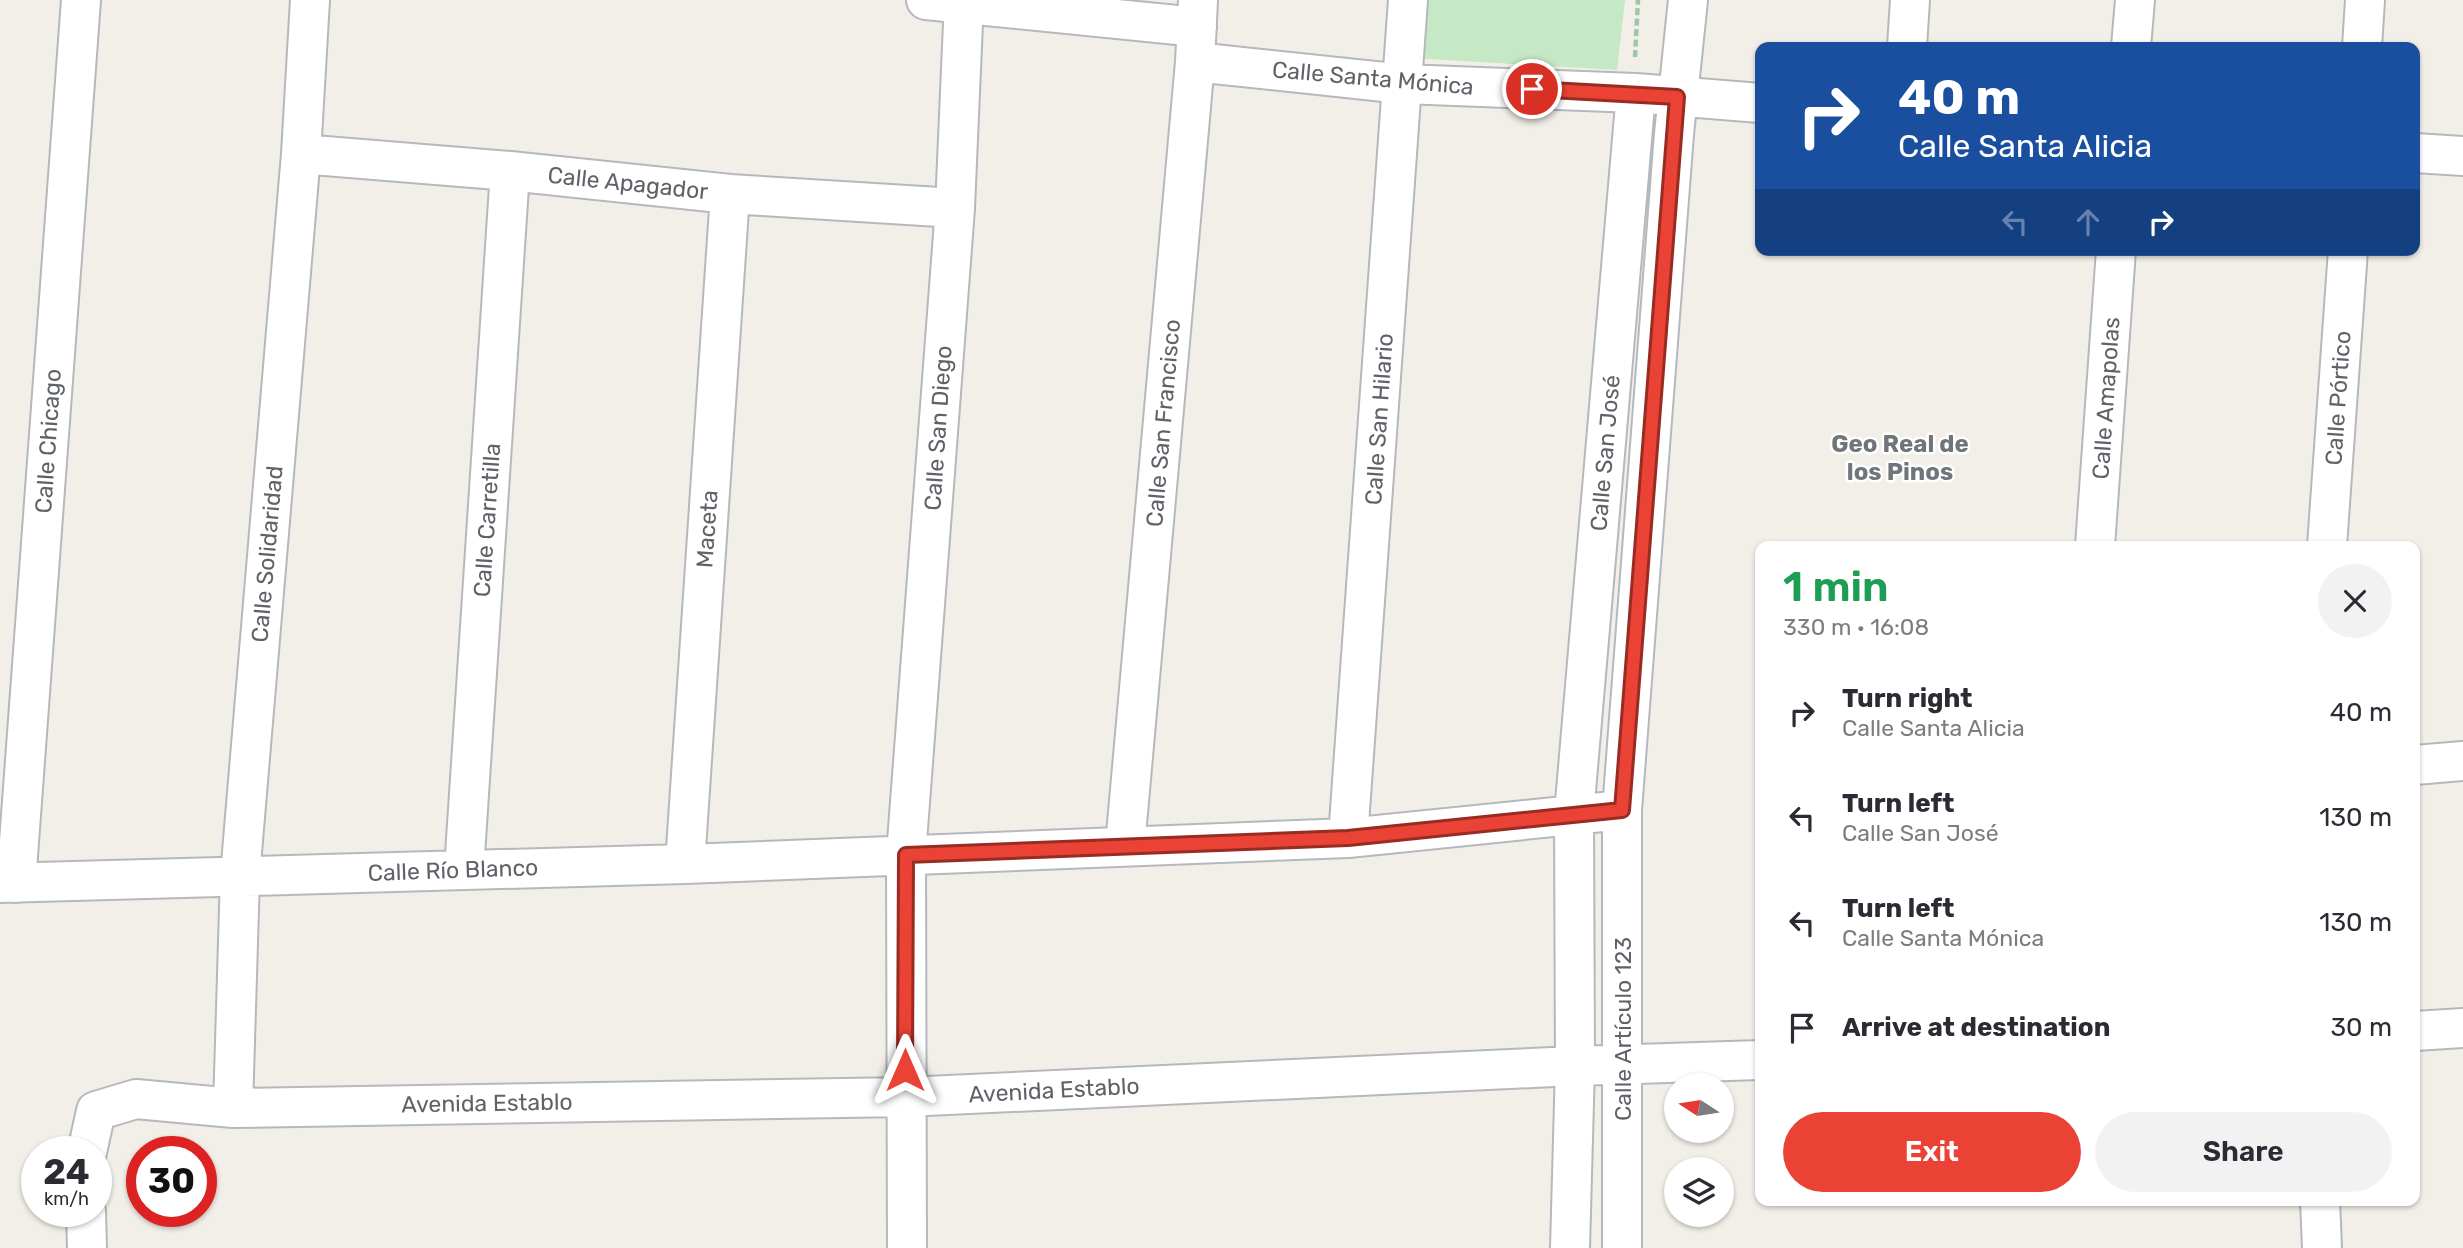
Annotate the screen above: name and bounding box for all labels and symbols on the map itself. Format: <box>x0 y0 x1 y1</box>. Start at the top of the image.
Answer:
street label: Calle Santa Mónica <box>1271 55 1475 101</box>
pin <box>1502 59 1562 119</box>
street label: Calle Apagador <box>546 161 710 205</box>
street label: Calle Amapolas <box>2086 316 2126 480</box>
street label: Calle San Francisco <box>1140 318 1186 528</box>
street label: Calle Pórtico <box>2319 330 2357 466</box>
street label: Calle San Hilario <box>1359 332 1399 506</box>
street label: Calle San Diego <box>918 344 958 512</box>
street label: Calle Chicago <box>29 368 67 514</box>
street label: Calle San José <box>1584 374 1626 532</box>
district label: Geo Real de los Pinos <box>1831 430 1969 486</box>
street label: Calle Carretilla <box>468 442 506 598</box>
street label: Calle Solidaridad <box>245 465 289 643</box>
street label: Maceta <box>690 489 724 569</box>
street label: Calle Río Blanco <box>367 853 539 887</box>
street label: Calle Artículo 123 <box>1609 937 1637 1121</box>
position arrow <box>868 1033 942 1107</box>
street label: Avenida Establo <box>968 1072 1140 1108</box>
north arrow <box>1664 1073 1734 1143</box>
street label: Avenida Establo <box>401 1088 573 1118</box>
speed limit sign: 30 <box>126 1136 217 1227</box>

